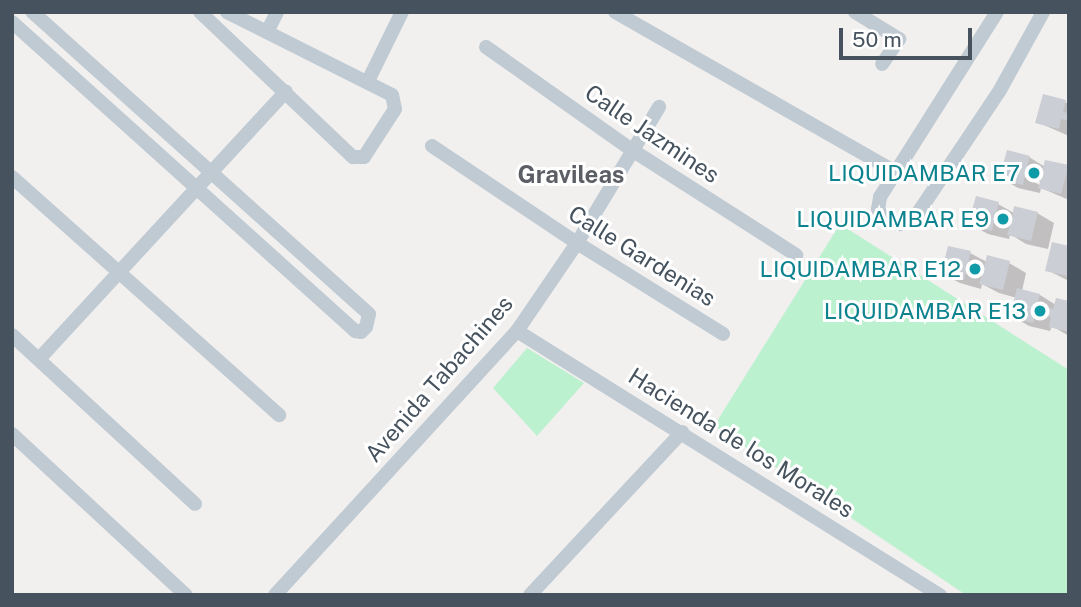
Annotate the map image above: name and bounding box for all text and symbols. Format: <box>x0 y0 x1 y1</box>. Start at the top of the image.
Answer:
scale bar <box>843 14 976 58</box>
text: 50 m <box>852 27 902 52</box>
street label: Calle Jazmines <box>579 79 725 189</box>
place label: LIQUIDAMBAR E7 <box>828 159 1020 187</box>
district label: Gravileas <box>517 161 625 189</box>
marker: LIQUIDAMBAR E7 <box>1026 165 1042 181</box>
street label: Calle Gardenias <box>563 200 721 312</box>
place label: LIQUIDAMBAR E9 <box>796 205 989 233</box>
marker: LIQUIDAMBAR E9 <box>995 211 1011 227</box>
place label: LIQUIDAMBAR E12 <box>760 255 961 283</box>
marker: LIQUIDAMBAR E12 <box>967 261 983 277</box>
street label: Avenida Tabachines <box>359 290 519 468</box>
place label: LIQUIDAMBAR E13 <box>824 297 1026 325</box>
marker: LIQUIDAMBAR E13 <box>1032 303 1048 319</box>
street label: Hacienda de los Morales <box>623 362 859 524</box>

